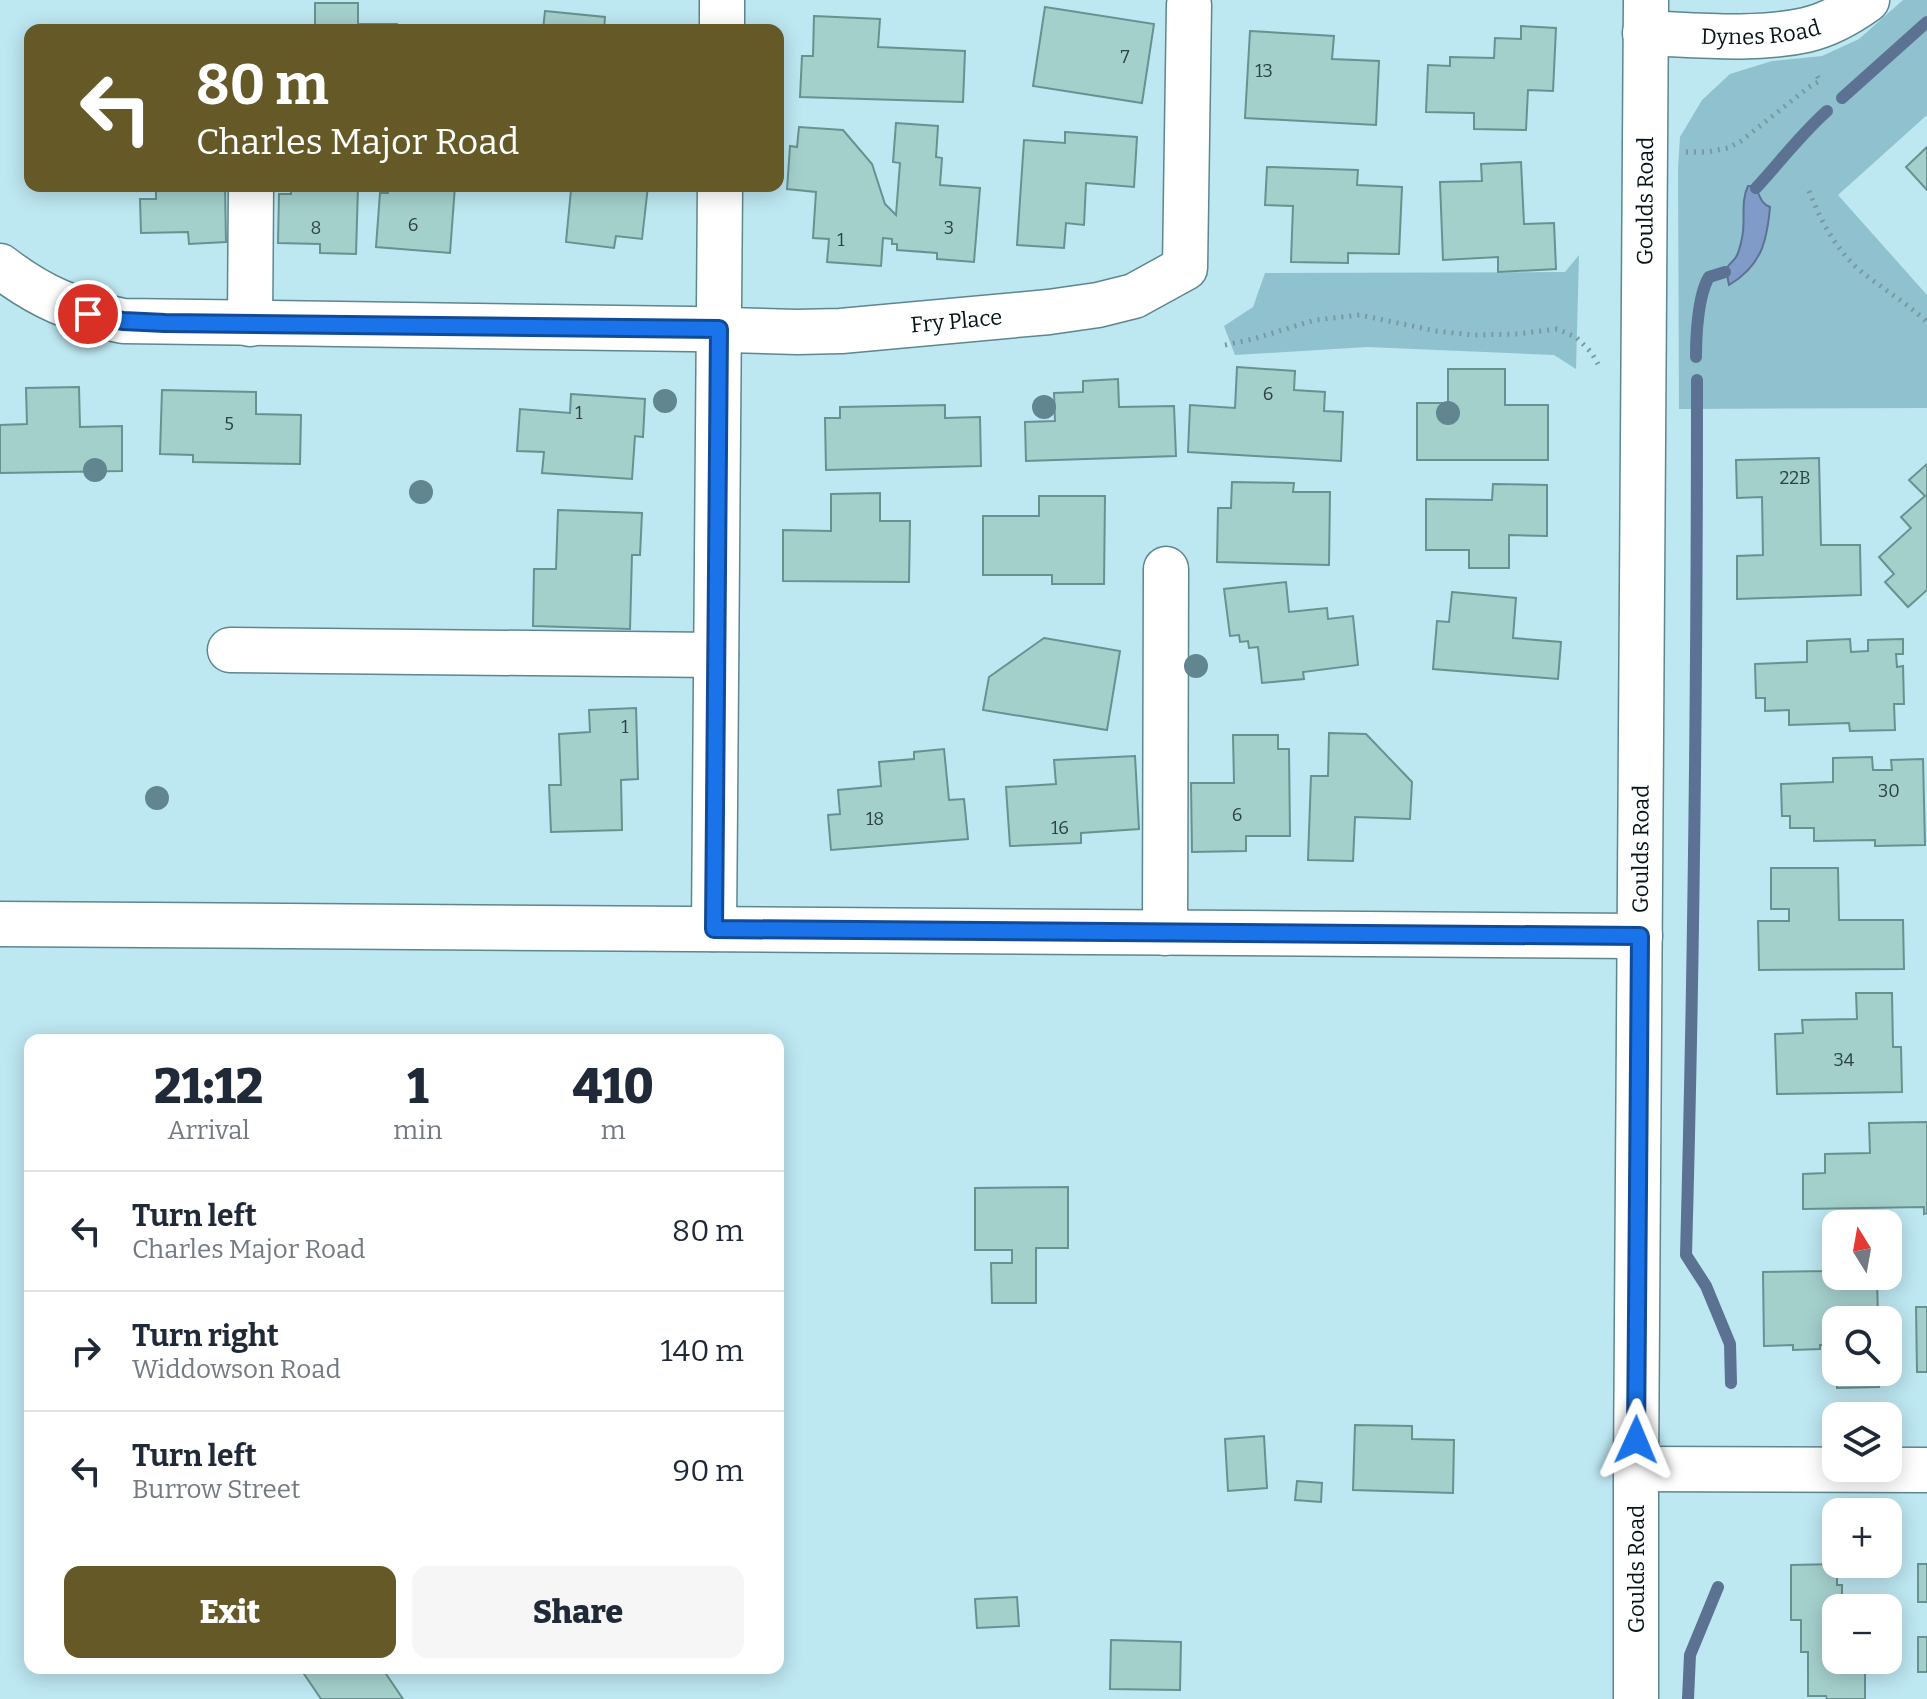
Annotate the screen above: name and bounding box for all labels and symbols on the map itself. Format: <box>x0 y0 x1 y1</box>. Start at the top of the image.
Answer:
street label: Dynes Road <box>1701 13 1824 50</box>
house number: 7 <box>1120 46 1130 68</box>
house number: 13 <box>1255 60 1273 82</box>
street label: Goulds Road <box>1631 137 1659 265</box>
house number: 6 <box>408 214 418 236</box>
house number: 8 <box>311 217 321 239</box>
house number: 3 <box>944 217 954 239</box>
house number: 1 <box>837 229 845 251</box>
pin <box>54 280 122 348</box>
street label: Fry Place <box>909 303 1003 338</box>
house number: 6 <box>1263 383 1273 405</box>
house number: 1 <box>575 402 583 424</box>
house number: 5 <box>224 413 234 435</box>
house number: 22B <box>1779 467 1811 489</box>
house number: 1 <box>621 716 629 738</box>
house number: 30 <box>1878 780 1900 802</box>
street label: Goulds Road <box>1626 785 1654 913</box>
house number: 6 <box>1232 804 1242 826</box>
house number: 18 <box>866 808 884 830</box>
house number: 16 <box>1051 817 1069 839</box>
house number: 34 <box>1834 1049 1855 1071</box>
north arrow <box>1822 1210 1902 1290</box>
position arrow <box>1594 1398 1678 1482</box>
street label: Goulds Road <box>1623 1505 1650 1633</box>

